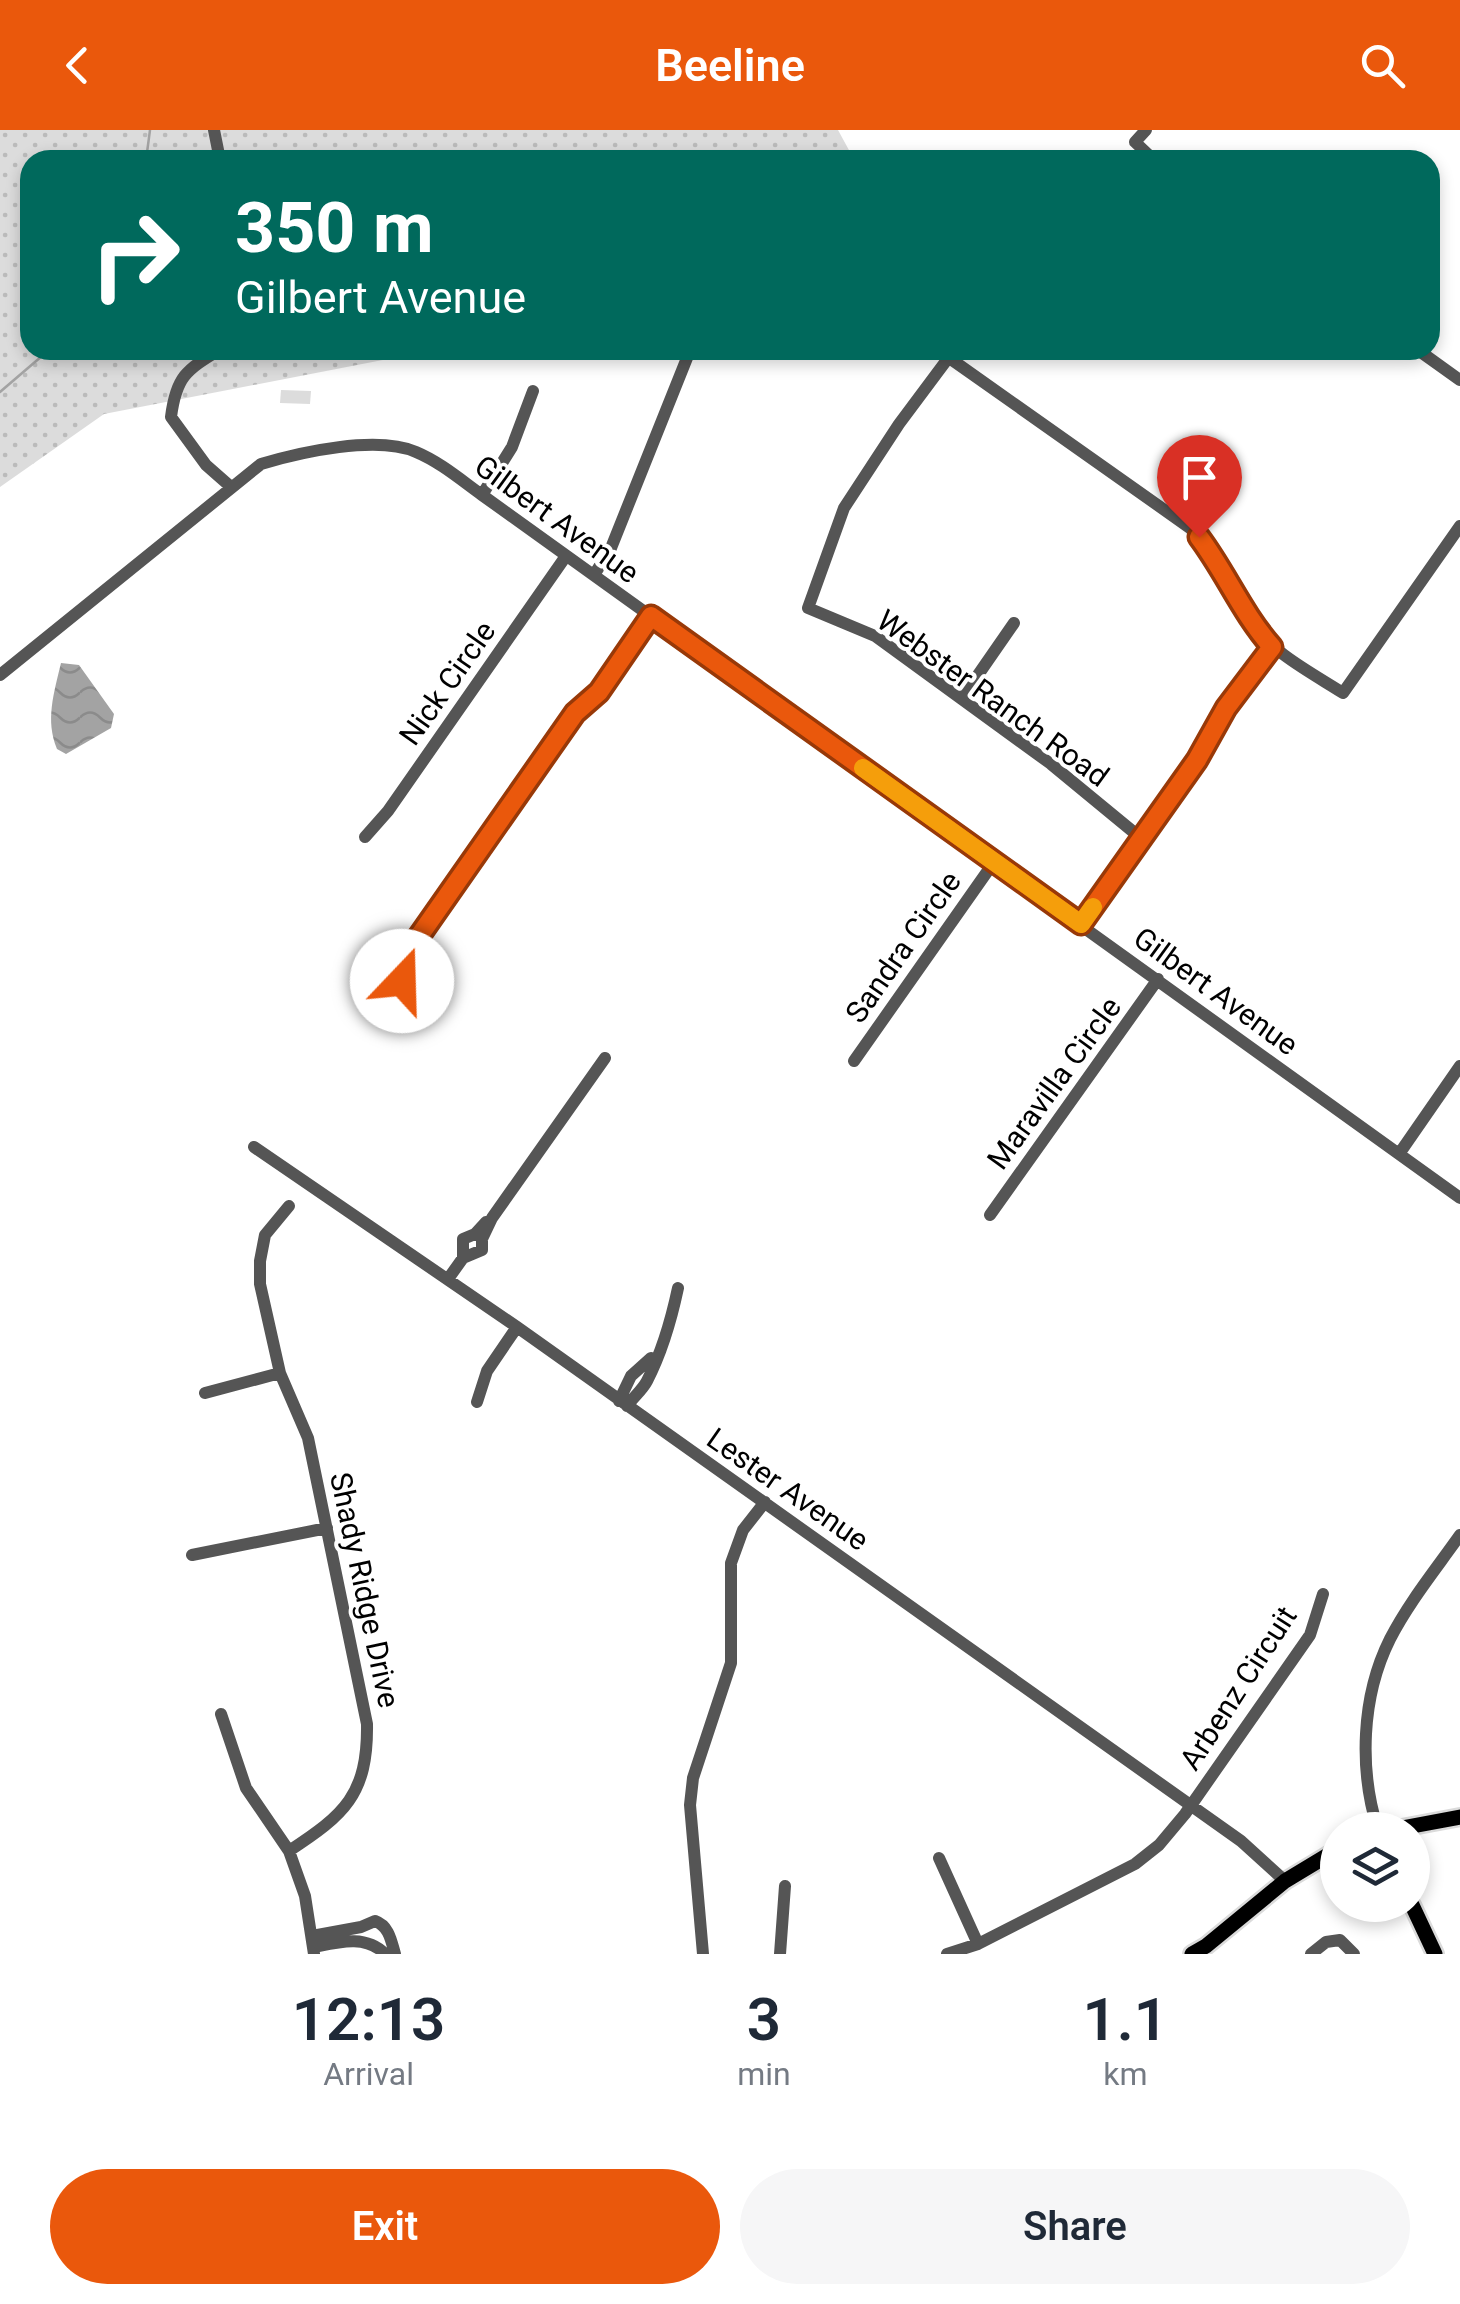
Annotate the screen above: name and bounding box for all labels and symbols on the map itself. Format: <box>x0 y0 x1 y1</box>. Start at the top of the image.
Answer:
pin <box>1157 435 1242 538</box>
street label: Gilbert Avenue <box>468 448 646 590</box>
street label: Webster Ranch Road <box>870 602 1116 794</box>
street label: Nick Circle <box>392 615 502 751</box>
street label: Sandra Circle <box>838 865 968 1029</box>
street label: Gilbert Avenue <box>1127 920 1305 1062</box>
position arrow <box>350 929 454 1033</box>
street label: Maravilla Circle <box>980 990 1128 1176</box>
street label: Lester Avenue <box>701 1420 875 1558</box>
street label: Shady Ridge Drive <box>323 1469 407 1711</box>
street label: Arbenz Circuit <box>1172 1600 1304 1776</box>

